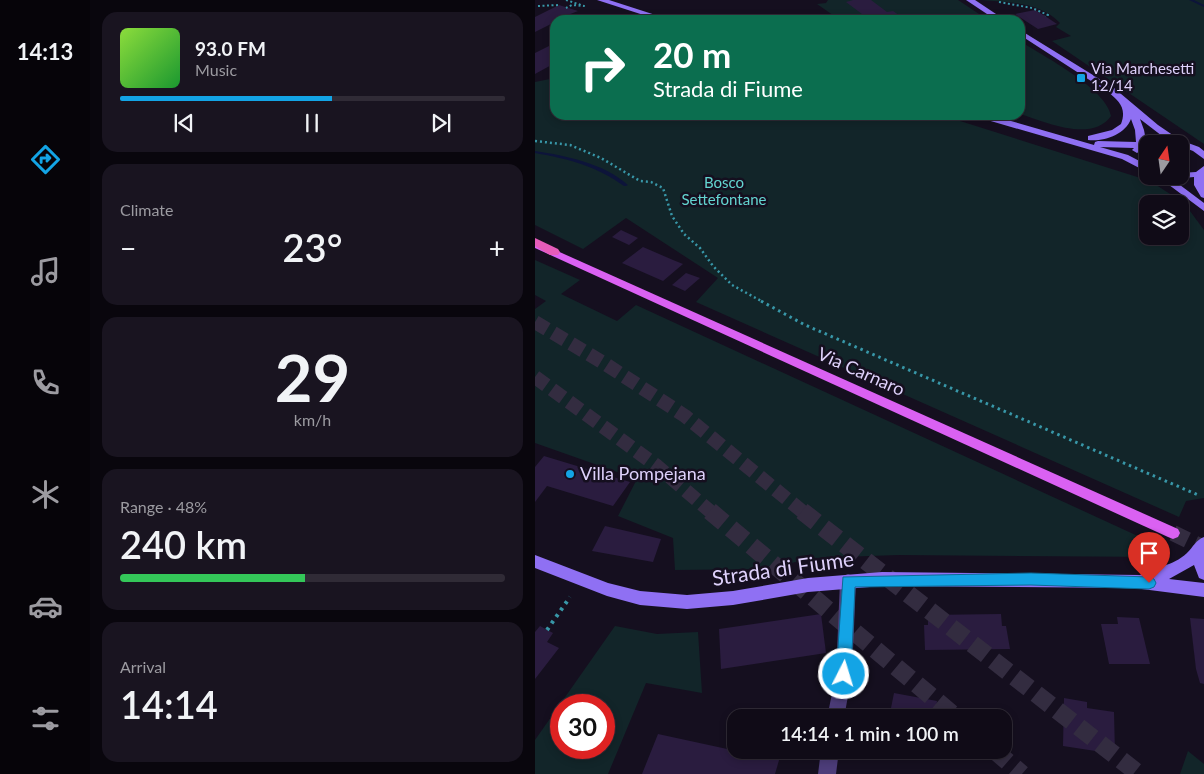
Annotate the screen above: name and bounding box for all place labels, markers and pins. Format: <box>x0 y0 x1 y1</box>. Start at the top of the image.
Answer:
place label: Via Marchesetti 12/14 <box>1091 59 1194 94</box>
marker: Via Marchesetti 12/14 <box>1075 72 1087 84</box>
place label: Villa Pompejana <box>580 462 706 484</box>
marker: Villa Pompejana <box>564 468 576 480</box>
pin <box>1128 532 1170 583</box>

